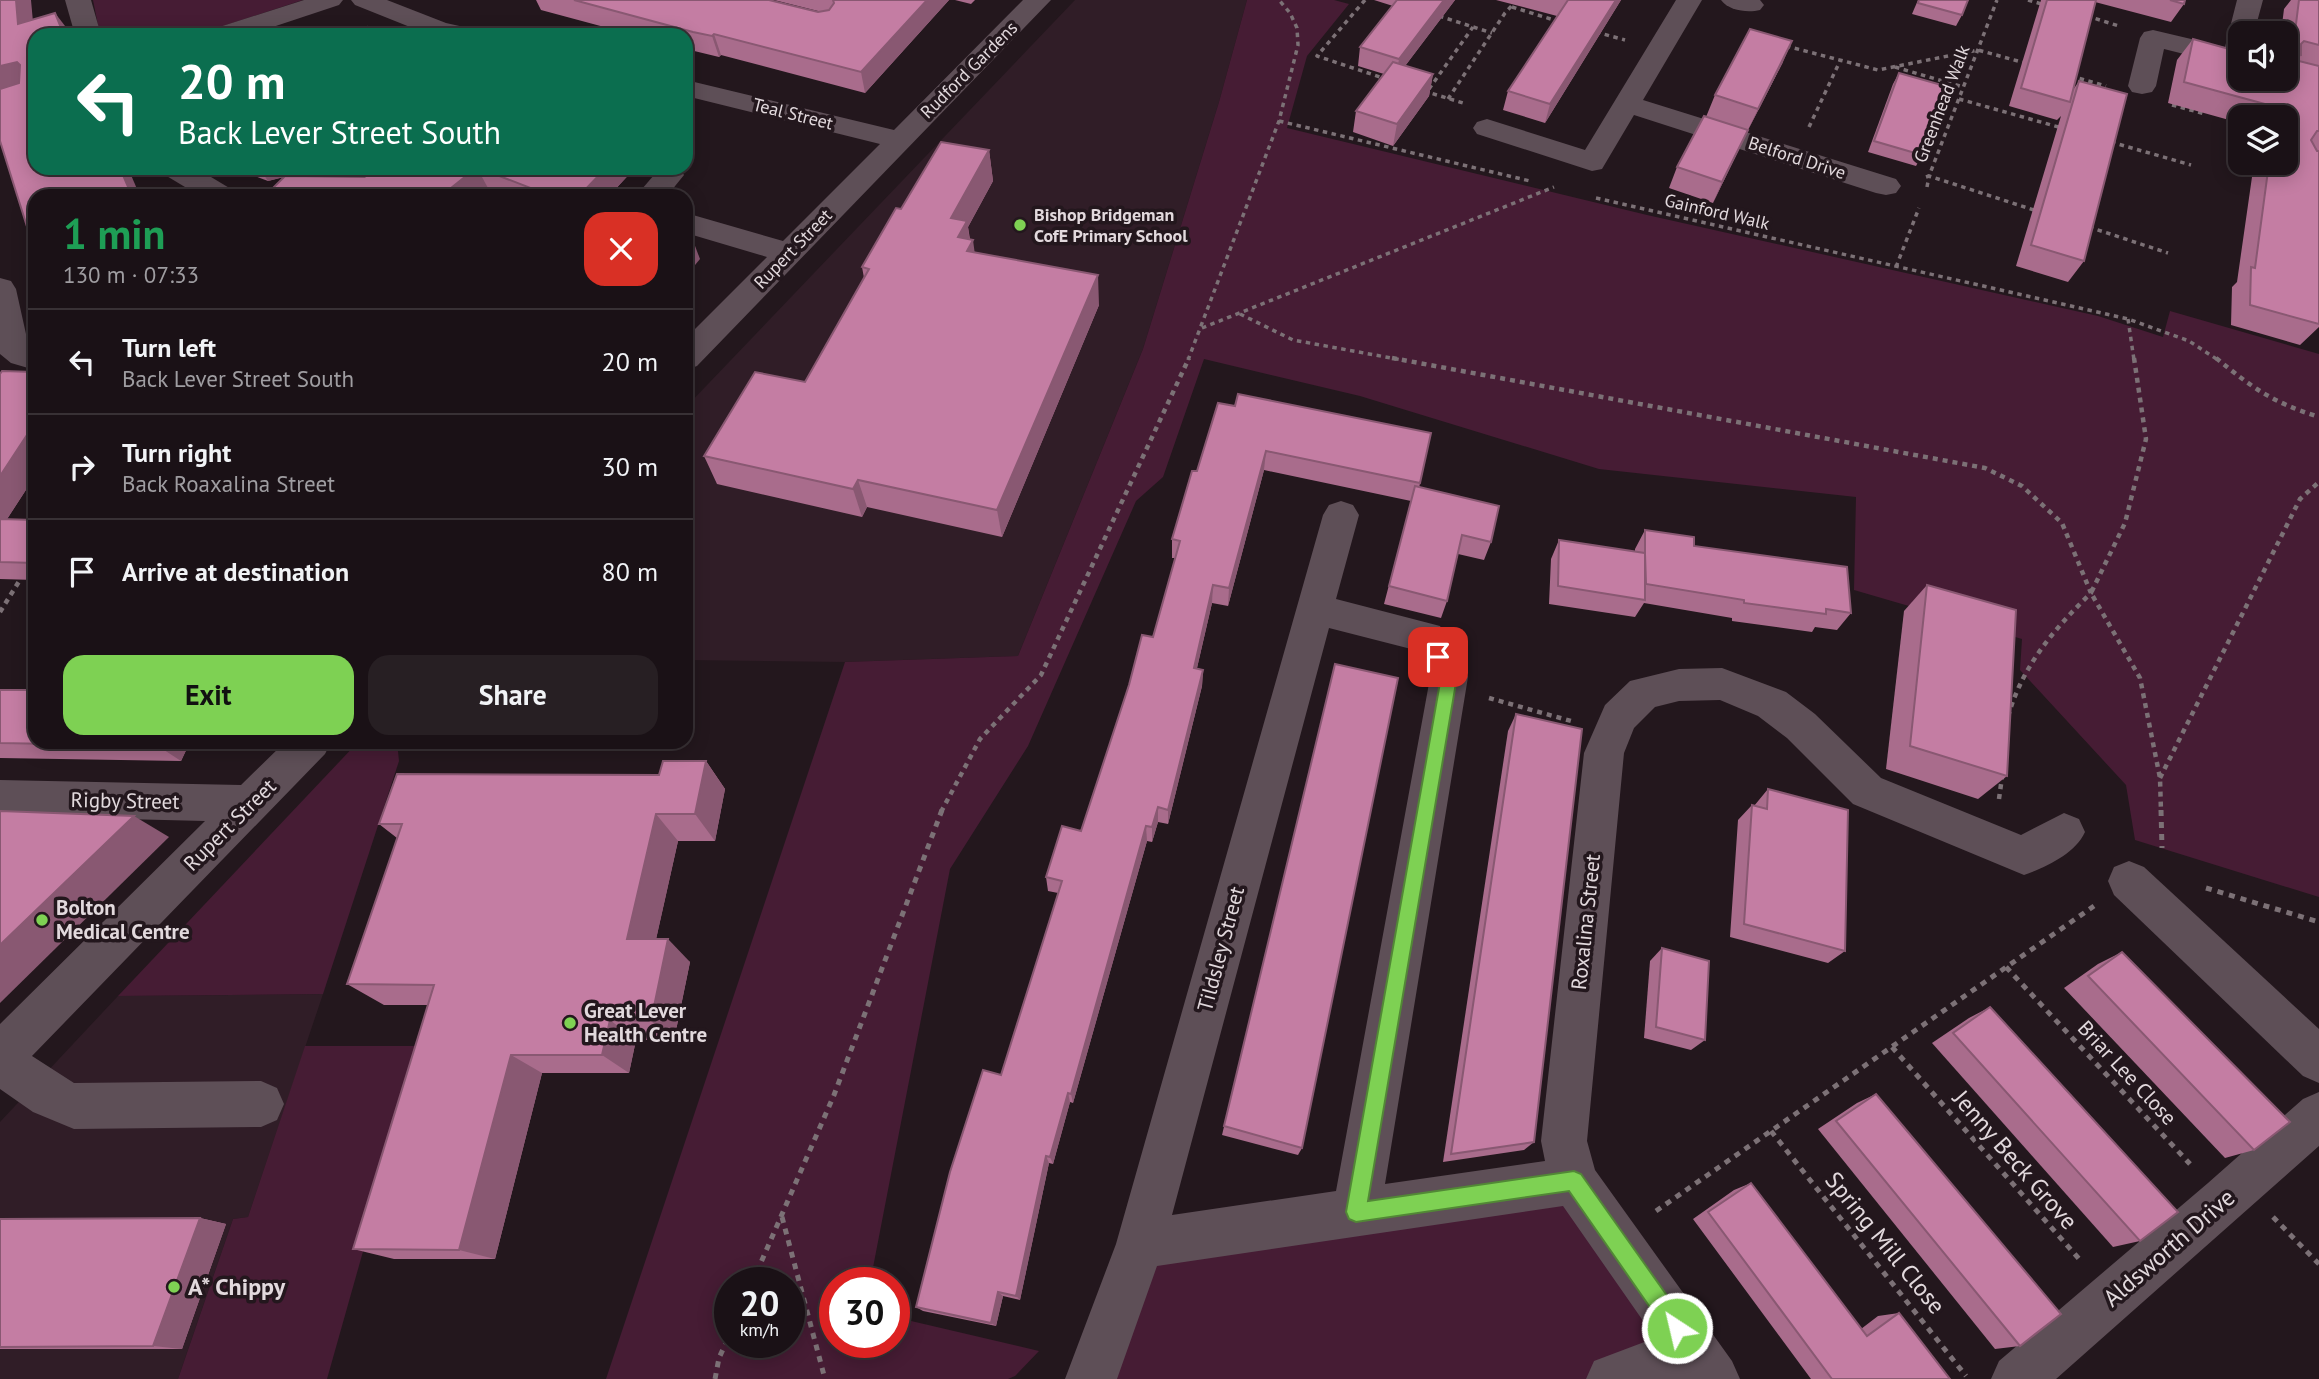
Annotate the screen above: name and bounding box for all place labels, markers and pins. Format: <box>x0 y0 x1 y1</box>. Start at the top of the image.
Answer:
place label: Bishop Bridgeman CofE Primary School <box>1034 203 1188 247</box>
marker: Bishop Bridgeman CofE Primary School <box>1012 217 1028 233</box>
pin <box>1408 627 1468 687</box>
place label: Bolton Medical Centre <box>56 894 190 945</box>
marker: Bolton Medical Centre <box>34 912 50 928</box>
place label: Great Lever Health Centre <box>584 997 707 1048</box>
marker: Great Lever Health Centre <box>562 1015 578 1031</box>
place label: A* Chippy <box>188 1271 286 1302</box>
marker: A* Chippy <box>166 1279 182 1295</box>

